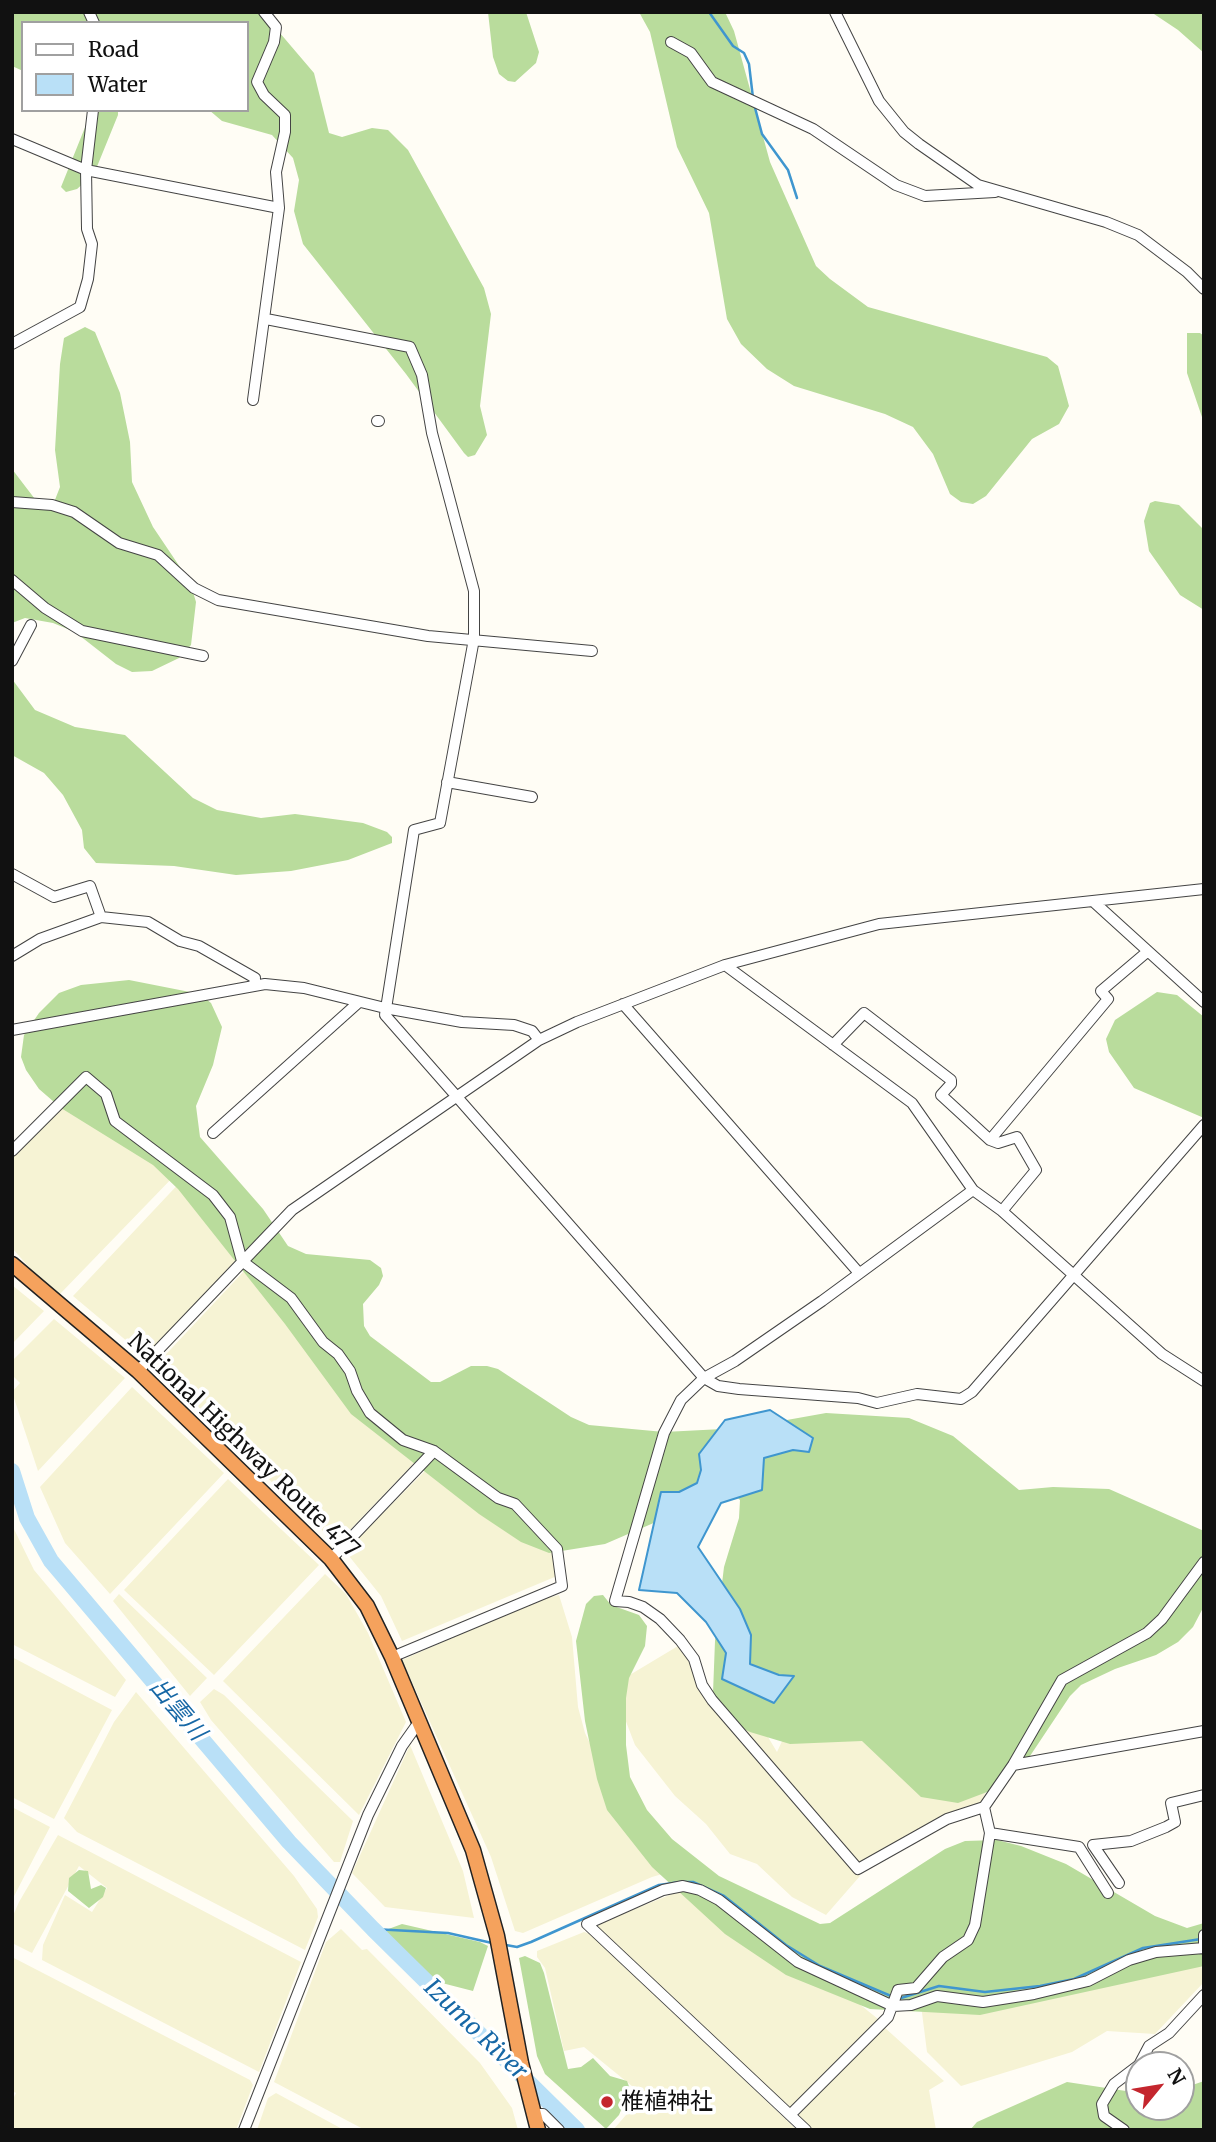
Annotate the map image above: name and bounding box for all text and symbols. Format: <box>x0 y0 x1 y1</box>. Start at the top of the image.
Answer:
legend <box>21 21 248 112</box>
text: Road <box>88 36 139 63</box>
text: Water <box>88 71 147 98</box>
street label: National Highway Route 477 <box>121 1328 365 1564</box>
water label: 出雲川 <box>143 1673 211 1747</box>
water label: Izumo River <box>418 1974 532 2086</box>
north arrow <box>1125 2051 1195 2121</box>
text: N <box>1162 2064 1191 2089</box>
place label: 椎植神社 <box>621 2088 713 2116</box>
marker: 椎植神社 <box>599 2094 615 2110</box>

